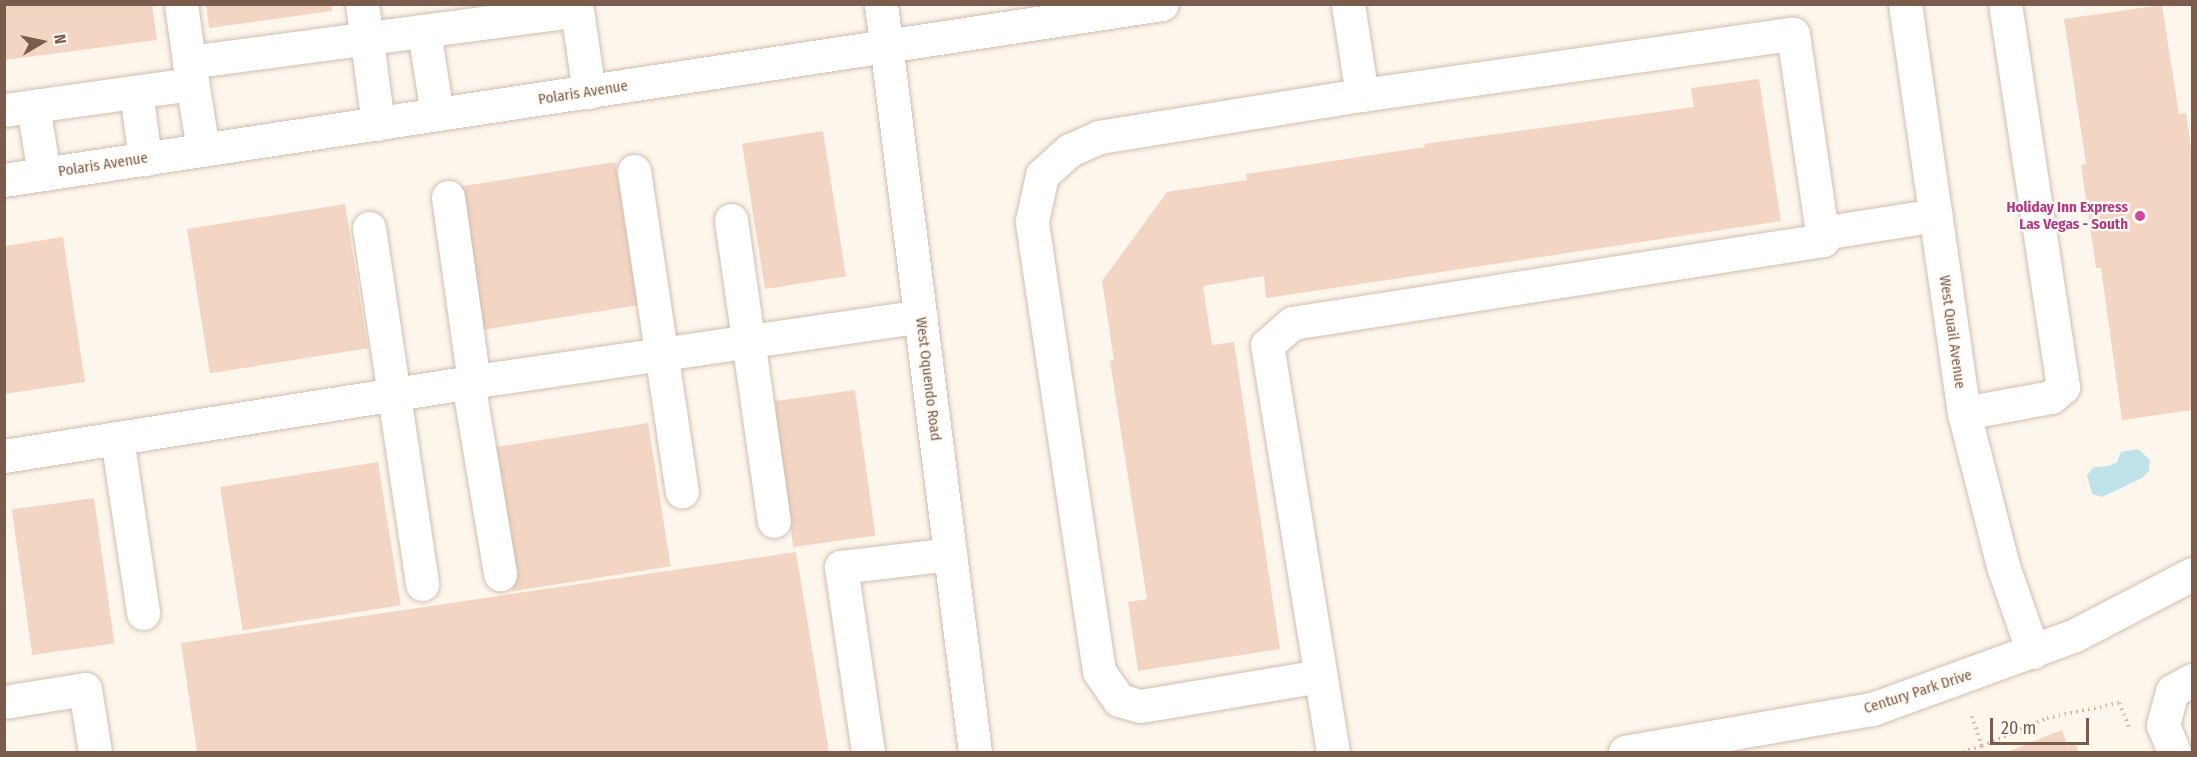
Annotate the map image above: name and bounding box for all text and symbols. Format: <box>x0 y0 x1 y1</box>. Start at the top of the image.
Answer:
north arrow <box>12 12 72 72</box>
text: N <box>50 33 70 45</box>
street label: Polaris Avenue <box>537 77 629 109</box>
street label: Polaris Avenue <box>57 149 149 181</box>
place label: Holiday Inn Express Las Vegas - South <box>2006 198 2128 233</box>
marker: Holiday Inn Express Las Vegas - South <box>2133 209 2147 223</box>
street label: West Quail Avenue <box>1935 274 1969 390</box>
street label: West Oquendo Road <box>911 316 945 442</box>
street label: Century Park Drive <box>1862 666 1974 718</box>
scale bar <box>1993 706 2092 744</box>
text: 20 m <box>2001 717 2036 739</box>

